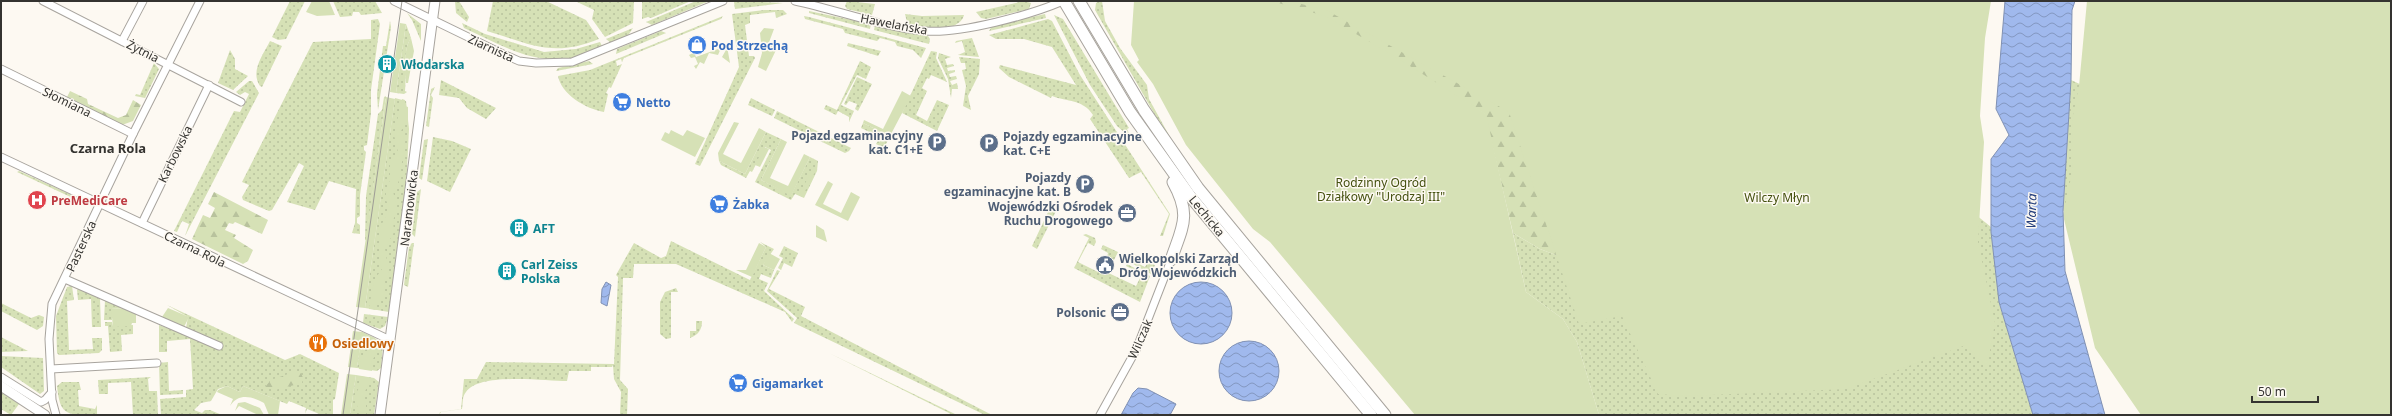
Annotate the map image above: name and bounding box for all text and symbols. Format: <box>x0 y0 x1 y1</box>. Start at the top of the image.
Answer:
street label: Hawelańska <box>859 9 929 39</box>
street label: Ziarnista <box>465 30 517 66</box>
shop icon: Pod Strzechą <box>686 34 708 56</box>
street label: Żytnia <box>124 36 162 66</box>
place label: Pod Strzechą <box>711 37 788 54</box>
building icon: Włodarska <box>376 53 398 75</box>
place label: Włodarska <box>401 56 465 73</box>
street label: Słomiana <box>40 83 94 121</box>
supermarket icon: Netto <box>611 91 633 113</box>
place label: Netto <box>636 94 671 111</box>
street label: Karbowska <box>154 122 196 186</box>
place label: Pojazd egzaminacyjny kat. C1+E <box>791 127 923 158</box>
place label: Pojazdy egzaminacyjne kat. C+E <box>1003 128 1142 159</box>
parking icon: Pojazd egzaminacyjny kat. C1+E <box>926 131 948 153</box>
parking icon: Pojazdy egzaminacyjne kat. C+E <box>978 132 1000 154</box>
district label: Czarna Rola <box>70 139 146 157</box>
street label: Naramowicka <box>396 169 422 247</box>
place label: Pojazdy egzaminacyjne kat. B <box>944 169 1071 200</box>
parking icon: Pojazdy egzaminacyjne kat. B <box>1074 173 1096 195</box>
park label: Rodzinny Ogród Działkowy "Urodzaj III" <box>1317 174 1445 205</box>
hospital icon: PreMediCare <box>26 189 48 211</box>
park label: Wilczy Młyn <box>1744 189 1810 206</box>
place label: PreMediCare <box>51 192 128 209</box>
street label: Lechicka <box>1185 192 1229 240</box>
supermarket icon: Żabka <box>708 193 730 215</box>
water label: Warta <box>2021 193 2041 229</box>
place label: Żabka <box>733 196 769 213</box>
place label: Wojewódzki Ośrodek Ruchu Drogowego <box>988 198 1114 229</box>
office icon: Wojewódzki Ośrodek Ruchu Drogowego <box>1116 202 1138 224</box>
building icon: AFT <box>508 217 530 239</box>
street label: Pasterska <box>62 218 100 274</box>
place label: AFT <box>533 220 555 237</box>
street label: Czarna Rola <box>161 227 229 271</box>
place label: Wielkopolski Zarząd Dróg Wojewódzkich <box>1119 250 1239 281</box>
public building icon: Wielkopolski Zarząd Dróg Wojewódzkich <box>1094 254 1116 276</box>
place label: Carl Zeiss Polska <box>521 256 578 287</box>
building icon: Carl Zeiss Polska <box>496 260 518 282</box>
office icon: Polsonic <box>1109 301 1131 323</box>
place label: Polsonic <box>1056 304 1106 321</box>
street label: Wilczak <box>1124 316 1157 362</box>
restaurant icon: Osiedlowy <box>307 332 329 354</box>
place label: Osiedlowy <box>332 335 394 352</box>
supermarket icon: Gigamarket <box>727 372 749 394</box>
place label: Gigamarket <box>752 375 823 392</box>
scale bar <box>2252 378 2318 404</box>
text: 50 m <box>2258 383 2286 400</box>

